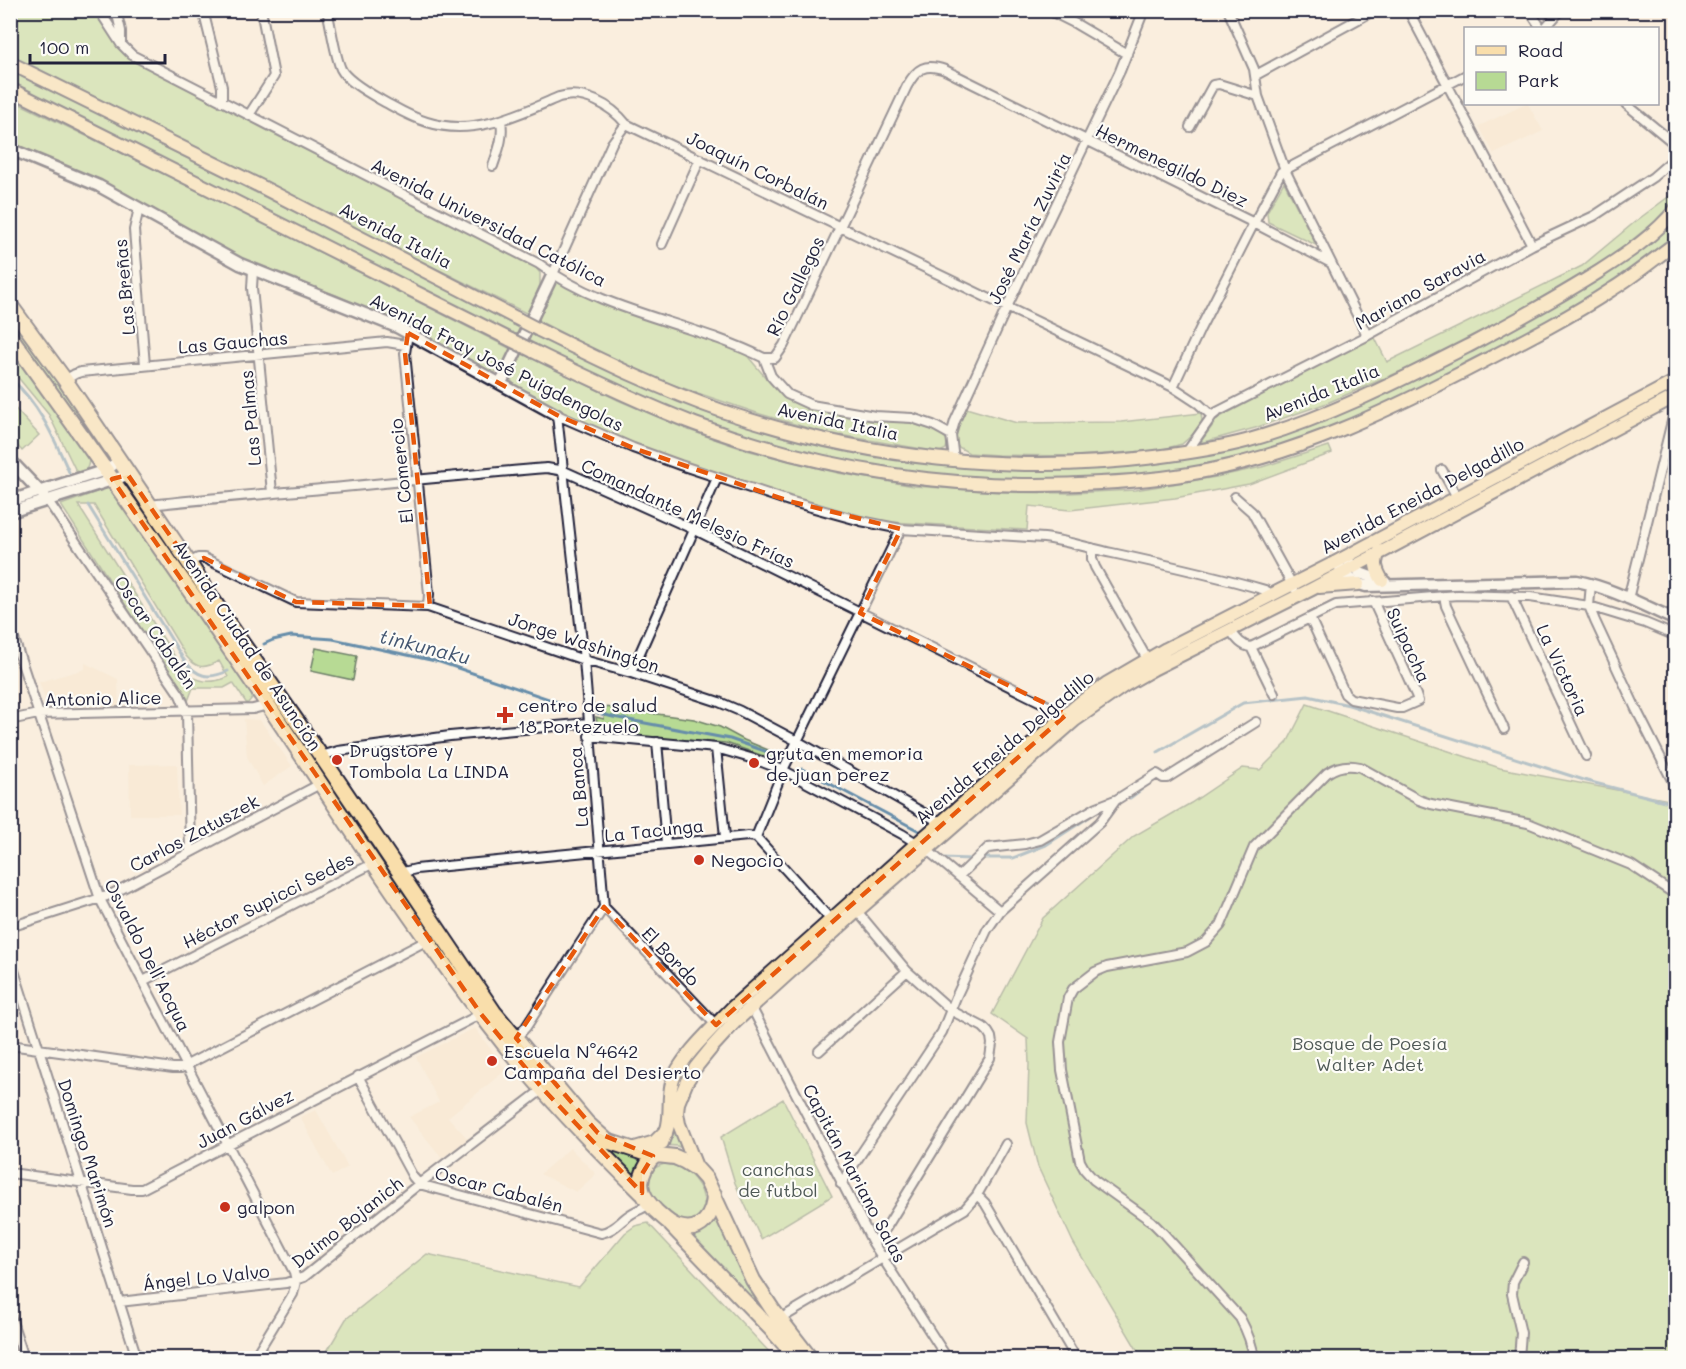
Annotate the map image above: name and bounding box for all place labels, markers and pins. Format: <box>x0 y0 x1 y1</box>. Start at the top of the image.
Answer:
place label: centro de salud 18 Portezuelo <box>518 693 657 738</box>
marker: centro de salud 18 Portezuelo <box>496 706 514 724</box>
place label: Drugstore y Tombola La LINDA <box>349 738 510 783</box>
place label: gruta en memoria de juan perez <box>766 741 923 786</box>
marker: Drugstore y Tombola La LINDA <box>330 753 344 767</box>
marker: gruta en memoria de juan perez <box>747 756 761 770</box>
place label: Negocio <box>711 848 784 872</box>
marker: Negocio <box>692 853 706 867</box>
place label: Escuela N°4642 Campaña del Desierto <box>504 1039 701 1084</box>
marker: Escuela N°4642 Campaña del Desierto <box>485 1054 499 1068</box>
place label: galpon <box>237 1195 295 1219</box>
marker: galpon <box>218 1200 232 1214</box>

